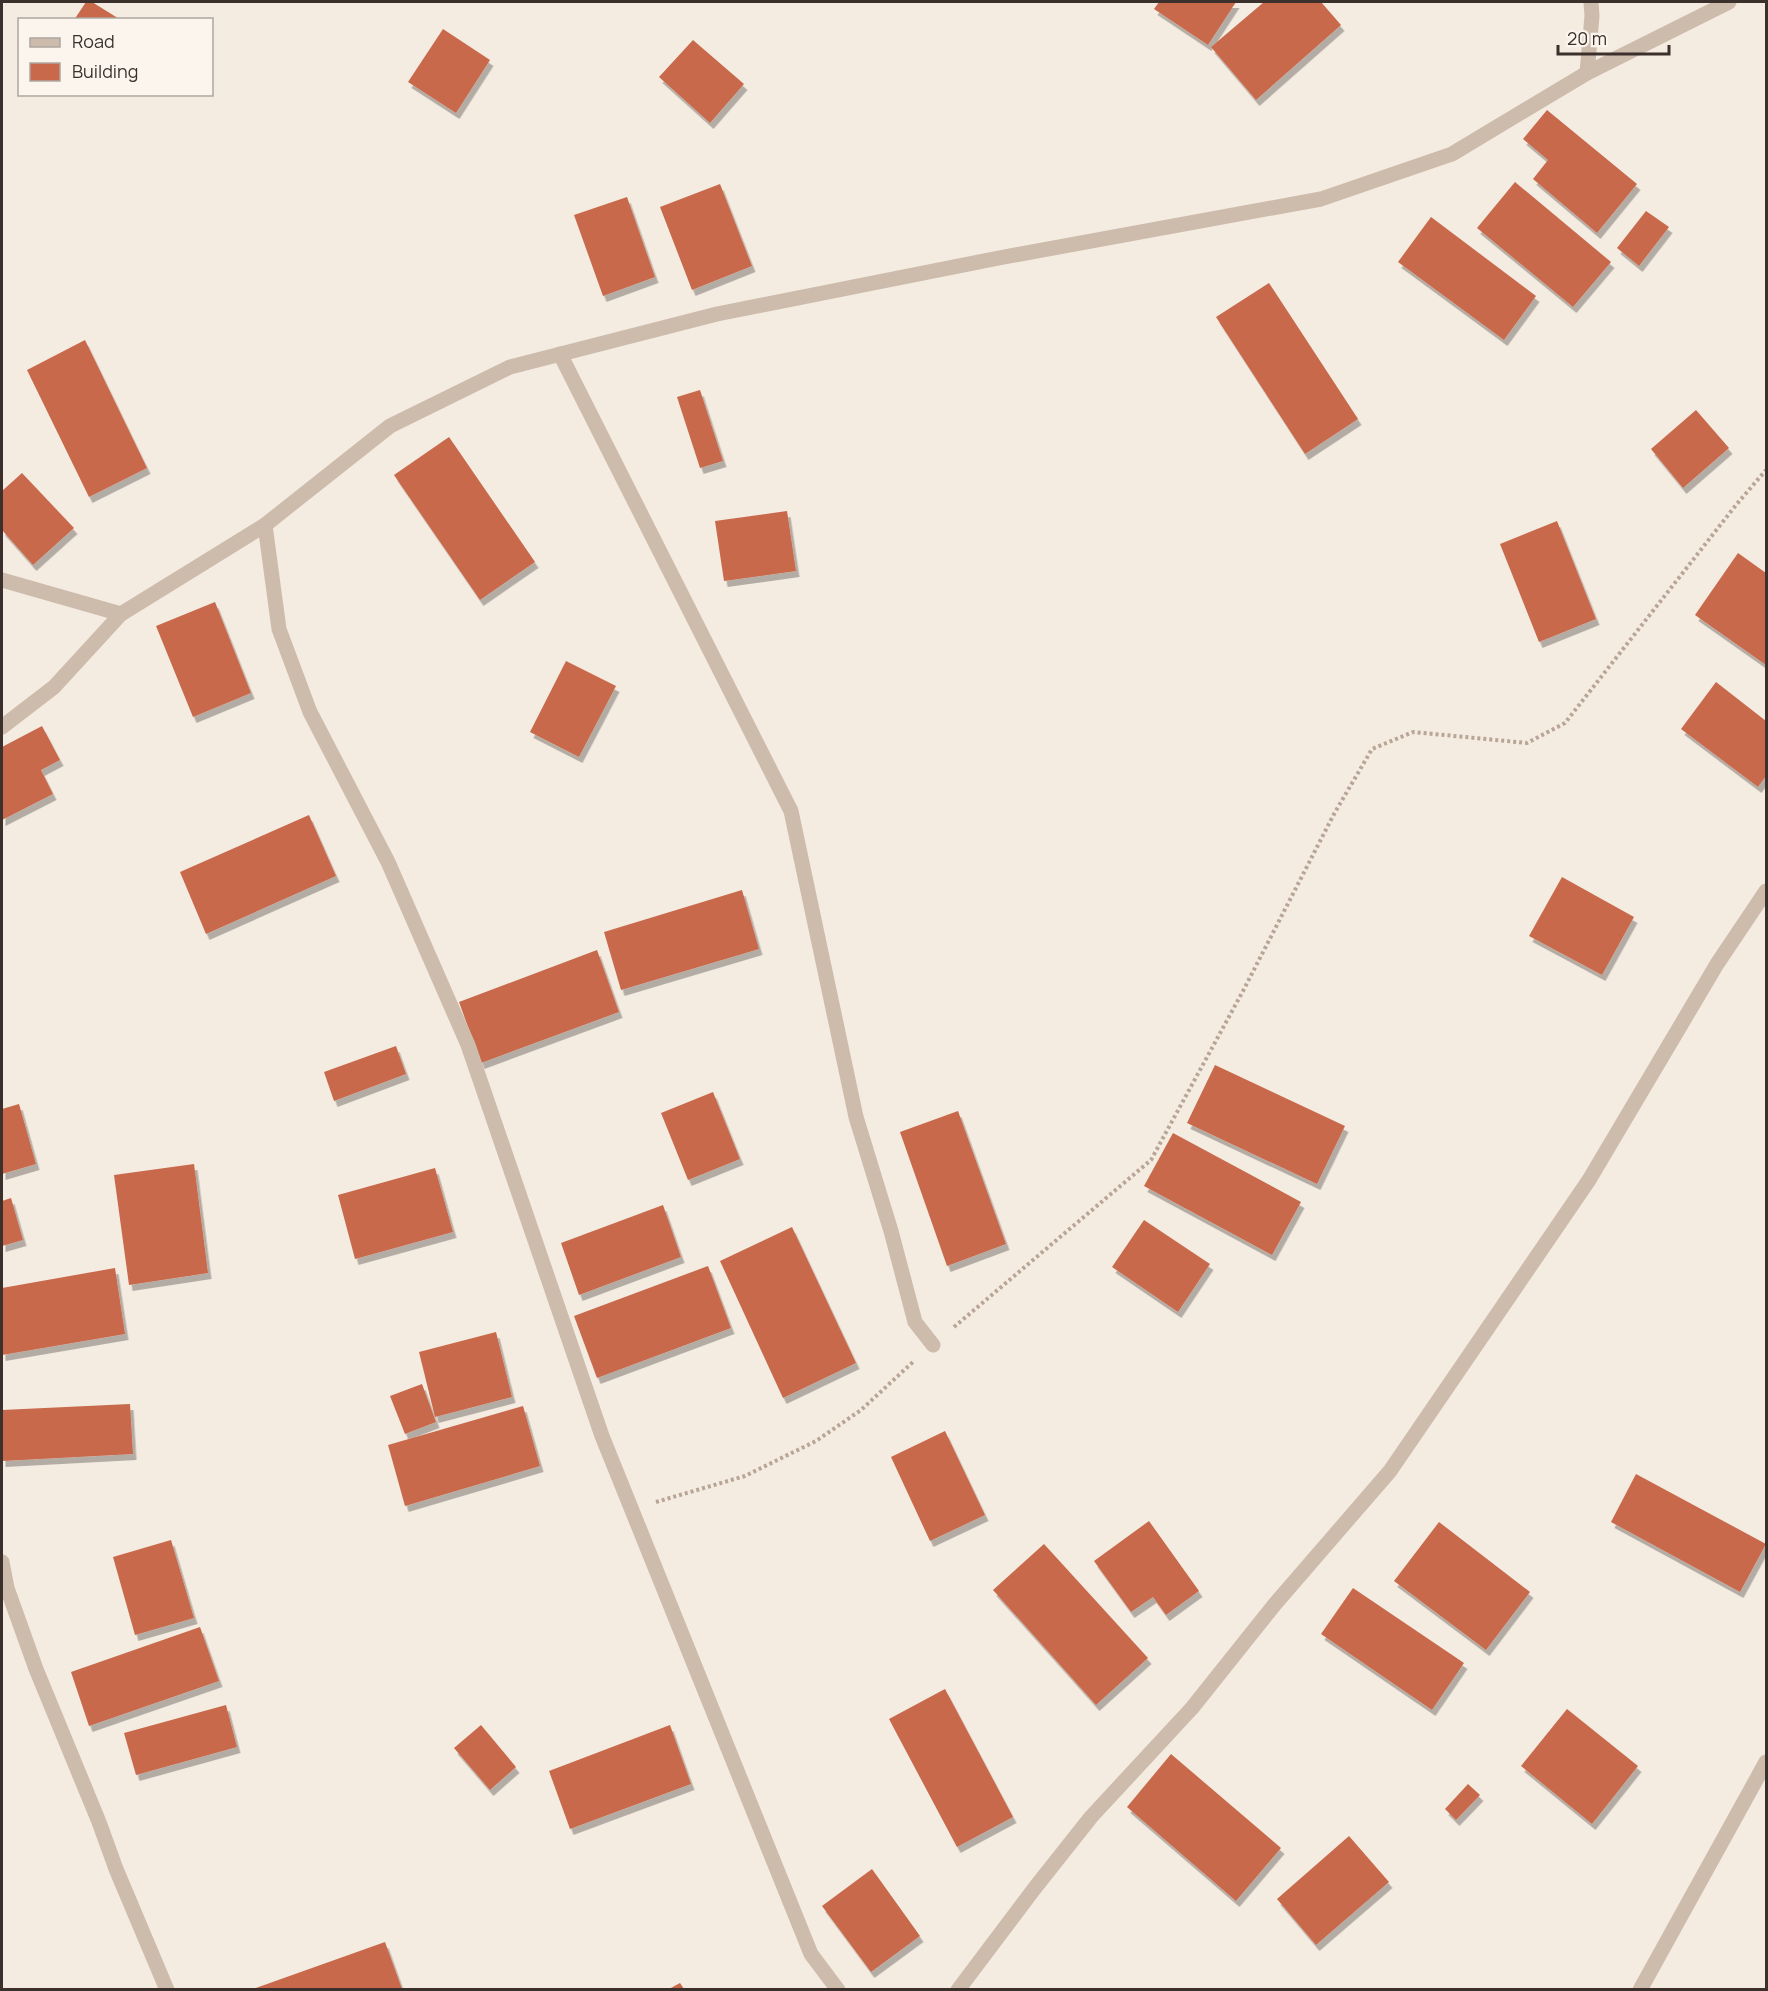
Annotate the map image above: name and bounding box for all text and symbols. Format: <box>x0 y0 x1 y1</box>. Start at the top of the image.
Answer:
legend <box>18 18 213 96</box>
scale bar <box>1558 18 1669 56</box>
text: 20 m <box>1567 26 1607 50</box>
text: Road <box>72 29 115 53</box>
text: Building <box>72 59 138 83</box>

